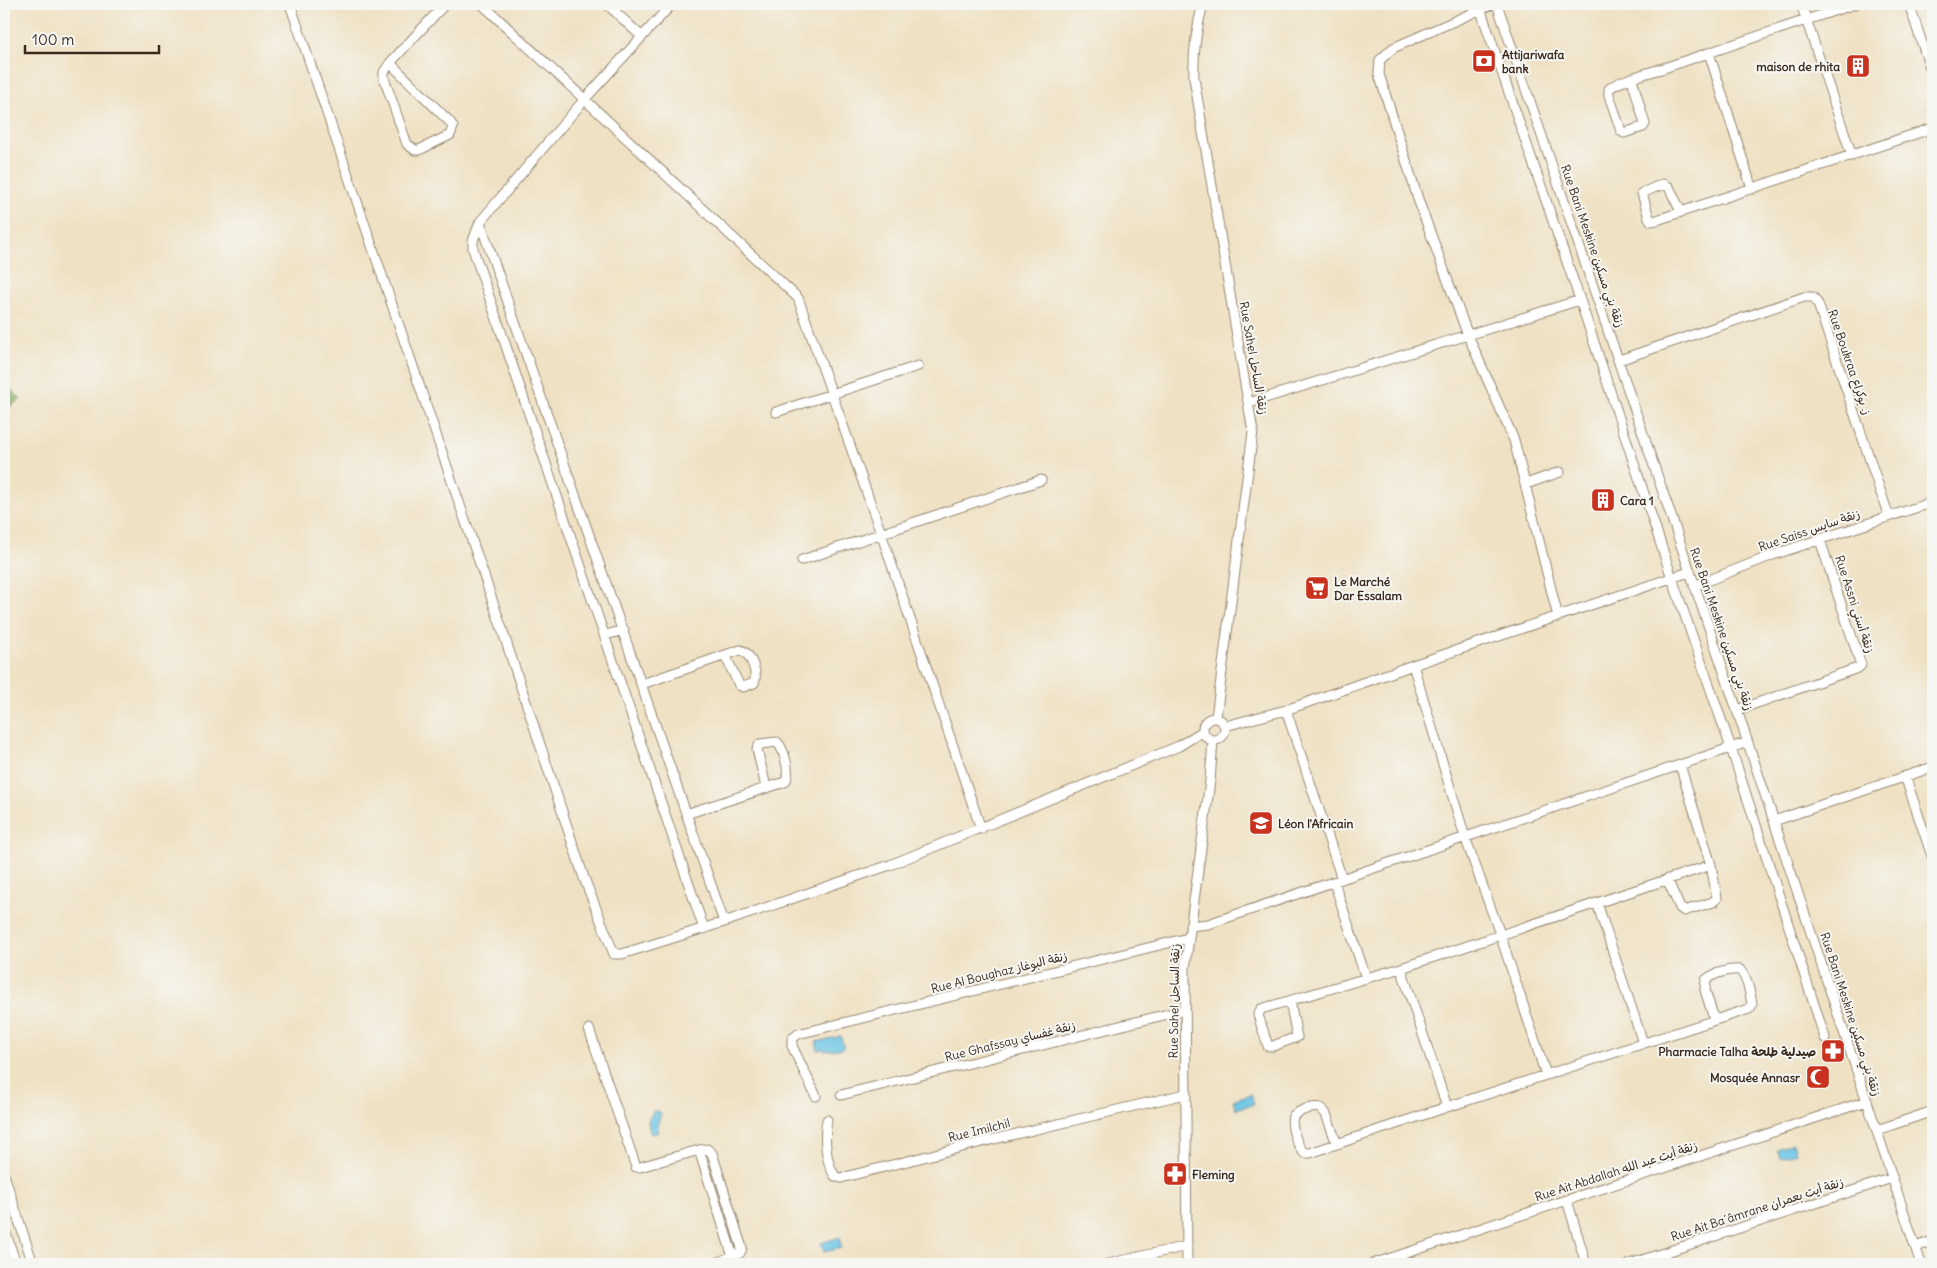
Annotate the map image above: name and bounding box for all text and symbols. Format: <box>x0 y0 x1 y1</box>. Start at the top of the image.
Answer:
scale bar <box>25 22 159 54</box>
text: 100 m <box>32 30 74 49</box>
place label: Attijariwafa bank <box>1502 47 1565 76</box>
bank icon: Attijariwafa bank <box>1471 48 1497 74</box>
building icon: maison de rhita <box>1845 53 1871 79</box>
place label: maison de rhita <box>1756 59 1840 74</box>
street label: Rue Bani Meskine زنقة بني مسكين <box>1554 163 1628 331</box>
street label: Rue Sahel زنقة الساحل <box>1237 300 1271 416</box>
street label: Rue Boukraa ز. بوكراع <box>1823 307 1875 417</box>
building icon: Cara 1 <box>1590 487 1616 513</box>
place label: Cara 1 <box>1620 493 1654 508</box>
street label: Rue Saiss زنقة سايس <box>1756 506 1862 554</box>
street label: Rue Bani Meskine زنقة بني مسكين <box>1683 546 1757 714</box>
street label: Rue Assni زنقة أسني <box>1828 553 1878 656</box>
place label: Le Marché Dar Essalam <box>1334 574 1402 603</box>
supermarket icon: Le Marché Dar Essalam <box>1304 575 1330 601</box>
school or university icon: Léon l'Africain <box>1248 810 1274 836</box>
place label: Léon l'Africain <box>1278 816 1353 831</box>
street label: Rue Bani Meskine زنقة بني مسكين <box>1814 930 1885 1099</box>
street label: Rue Sahel زنقة الساحل <box>1165 943 1183 1059</box>
street label: Rue Al Boughaz زنقة البوغاز <box>929 948 1069 997</box>
street label: Rue Ghafssay زنقة غفساي <box>943 1017 1077 1066</box>
pharmacy icon: Pharmacie Talha صيدلية طلحة <box>1820 1038 1846 1064</box>
place label: Pharmacie Talha صيدلية طلحة <box>1658 1044 1816 1059</box>
mosque icon: Mosquée Annasr <box>1805 1064 1831 1090</box>
place label: Mosquée Annasr <box>1710 1070 1800 1086</box>
street label: Rue Imilchil <box>946 1115 1012 1145</box>
street label: Rue Ait Abdallah زنقة أيت عبد الله <box>1533 1138 1699 1205</box>
pharmacy icon: Fleming <box>1162 1161 1188 1187</box>
place label: Fleming <box>1192 1167 1235 1183</box>
street label: Rue Ait Ba´âmrane زنقة أيت بعمران <box>1669 1174 1846 1245</box>

